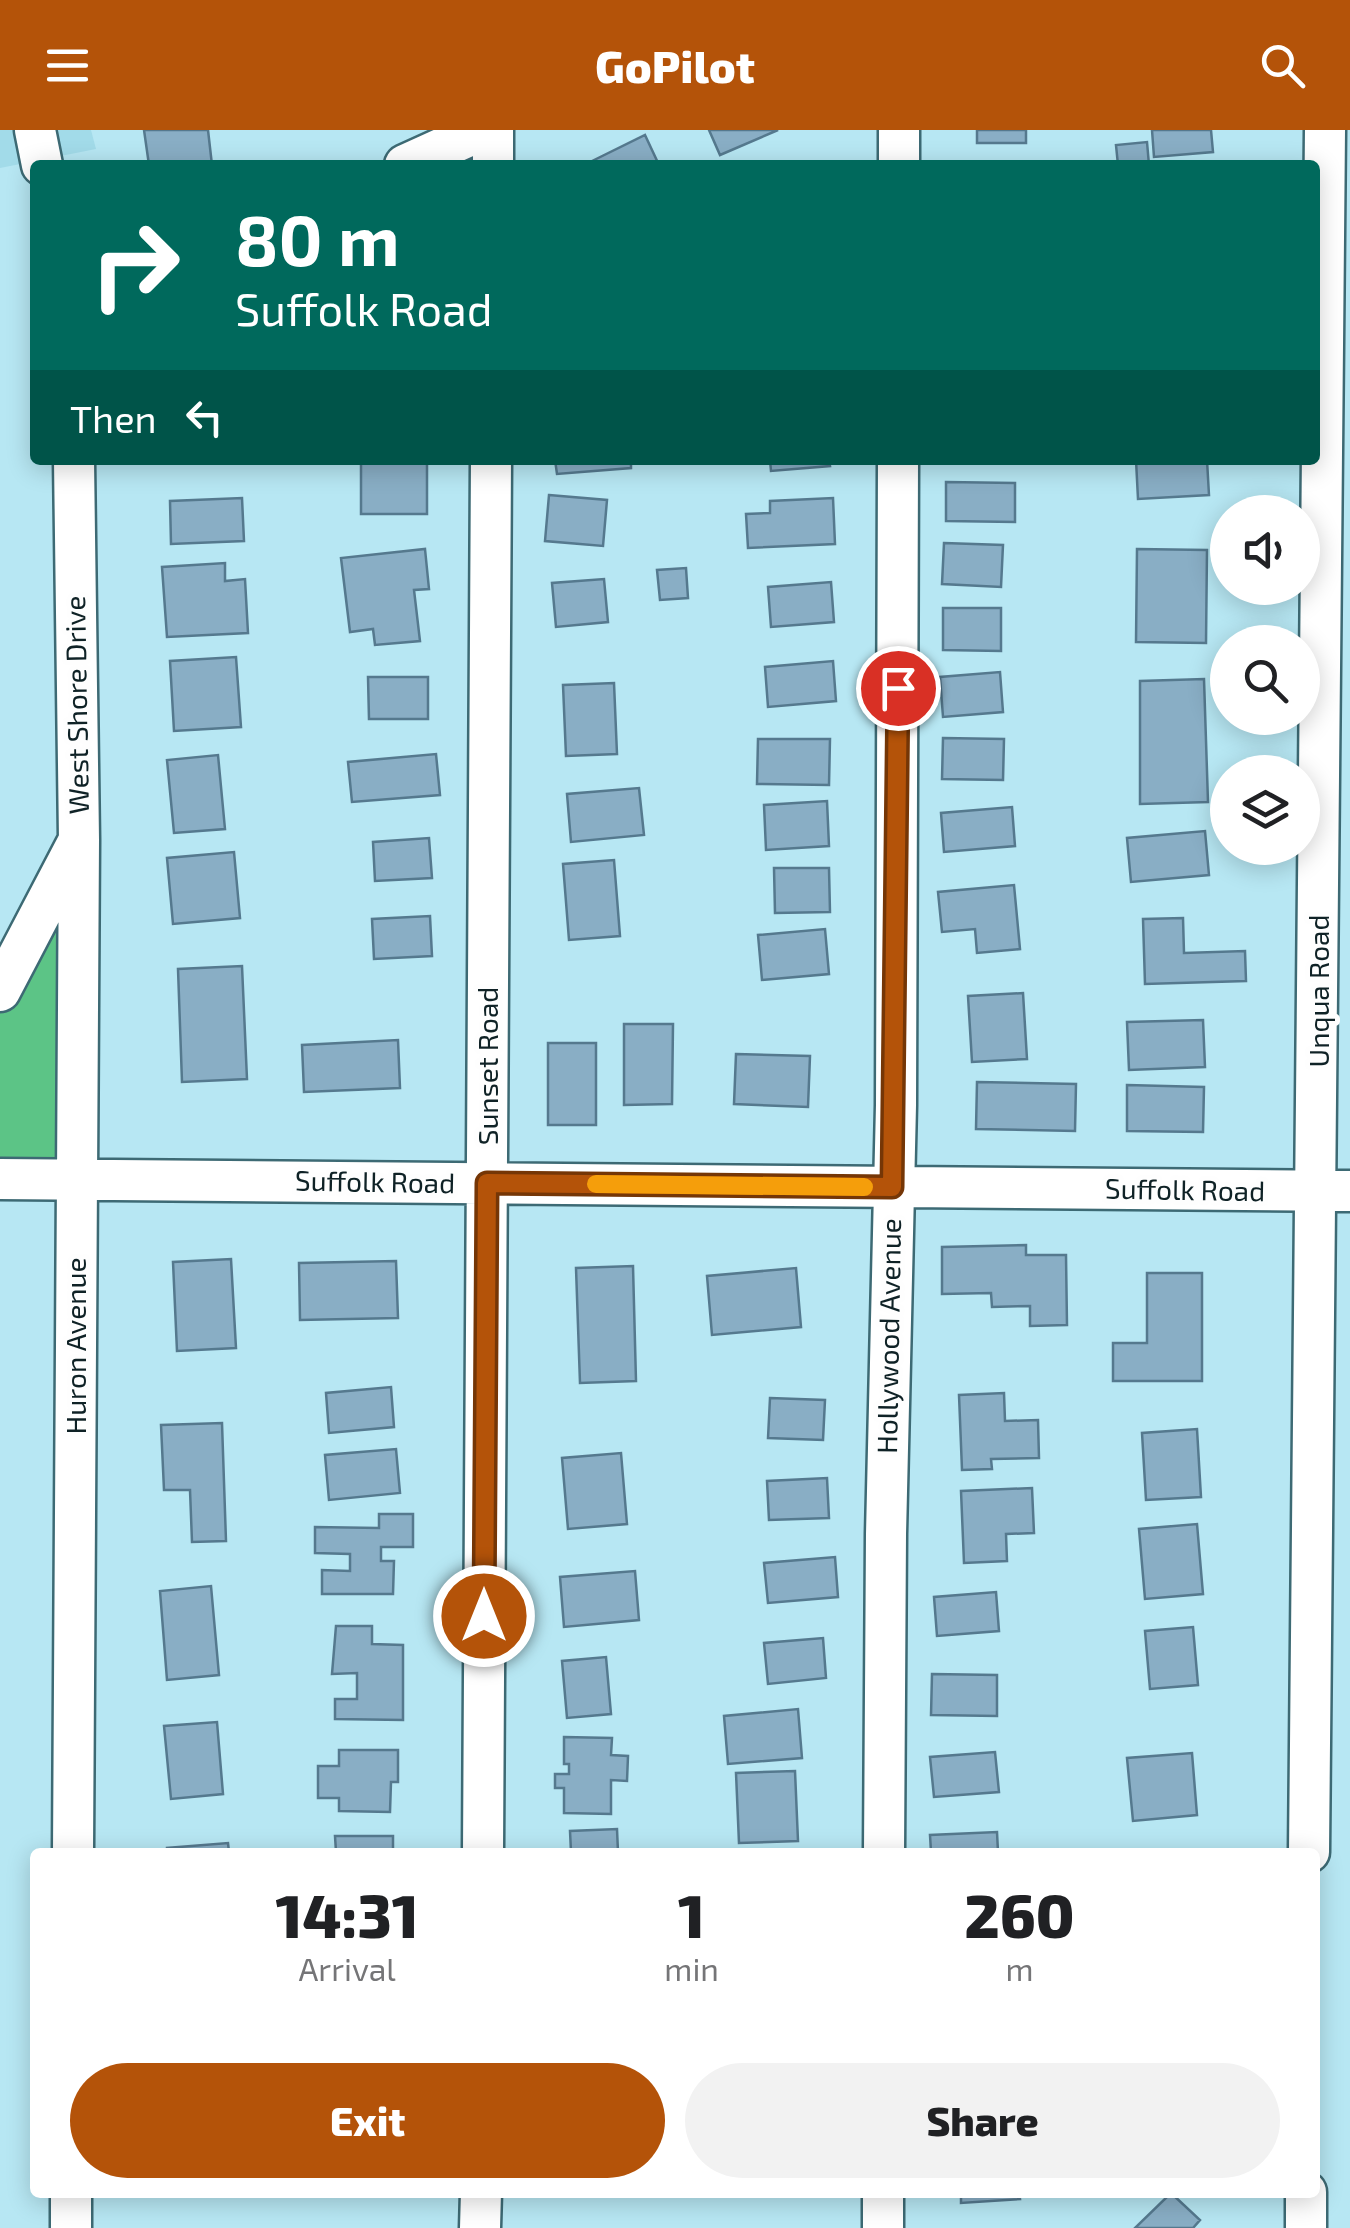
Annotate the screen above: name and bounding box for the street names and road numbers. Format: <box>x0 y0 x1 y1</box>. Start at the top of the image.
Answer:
street label: West Shore Drive <box>57 595 95 815</box>
street label: Unqua Road <box>1301 915 1335 1067</box>
street label: Sunset Road <box>470 987 504 1145</box>
street label: Suffolk Road <box>295 1163 455 1199</box>
street label: Suffolk Road <box>1105 1171 1265 1207</box>
street label: Hollywood Avenue <box>869 1218 907 1454</box>
street label: Huron Avenue <box>58 1257 92 1435</box>

